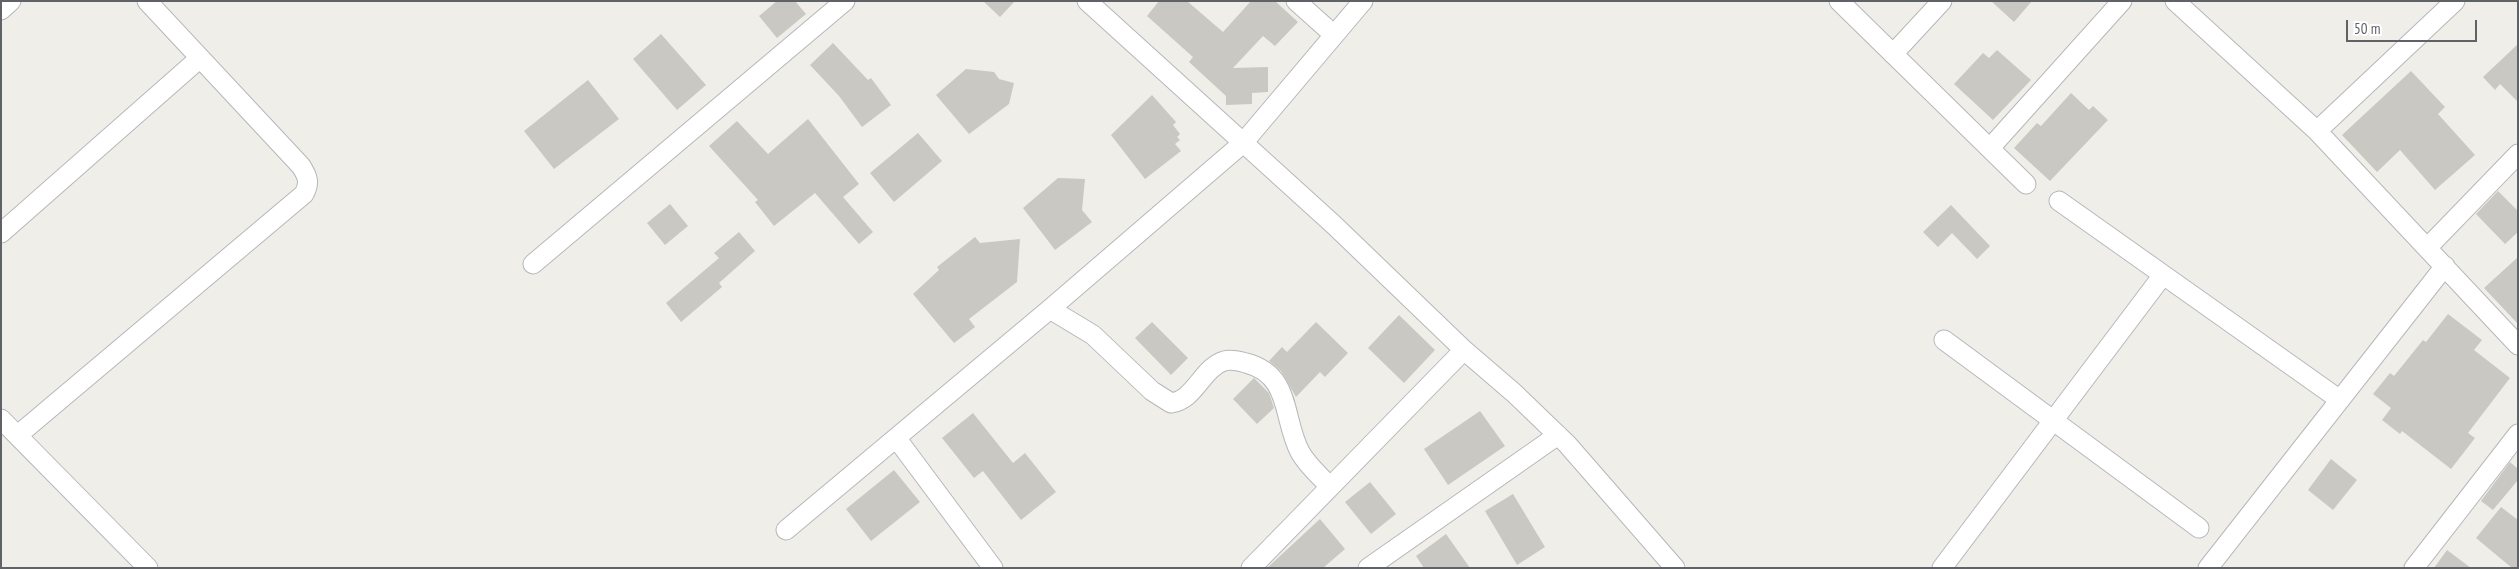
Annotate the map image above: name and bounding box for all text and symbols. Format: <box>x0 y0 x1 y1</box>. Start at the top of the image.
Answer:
scale bar <box>2349 10 2480 42</box>
text: 50 m <box>2354 19 2380 38</box>

